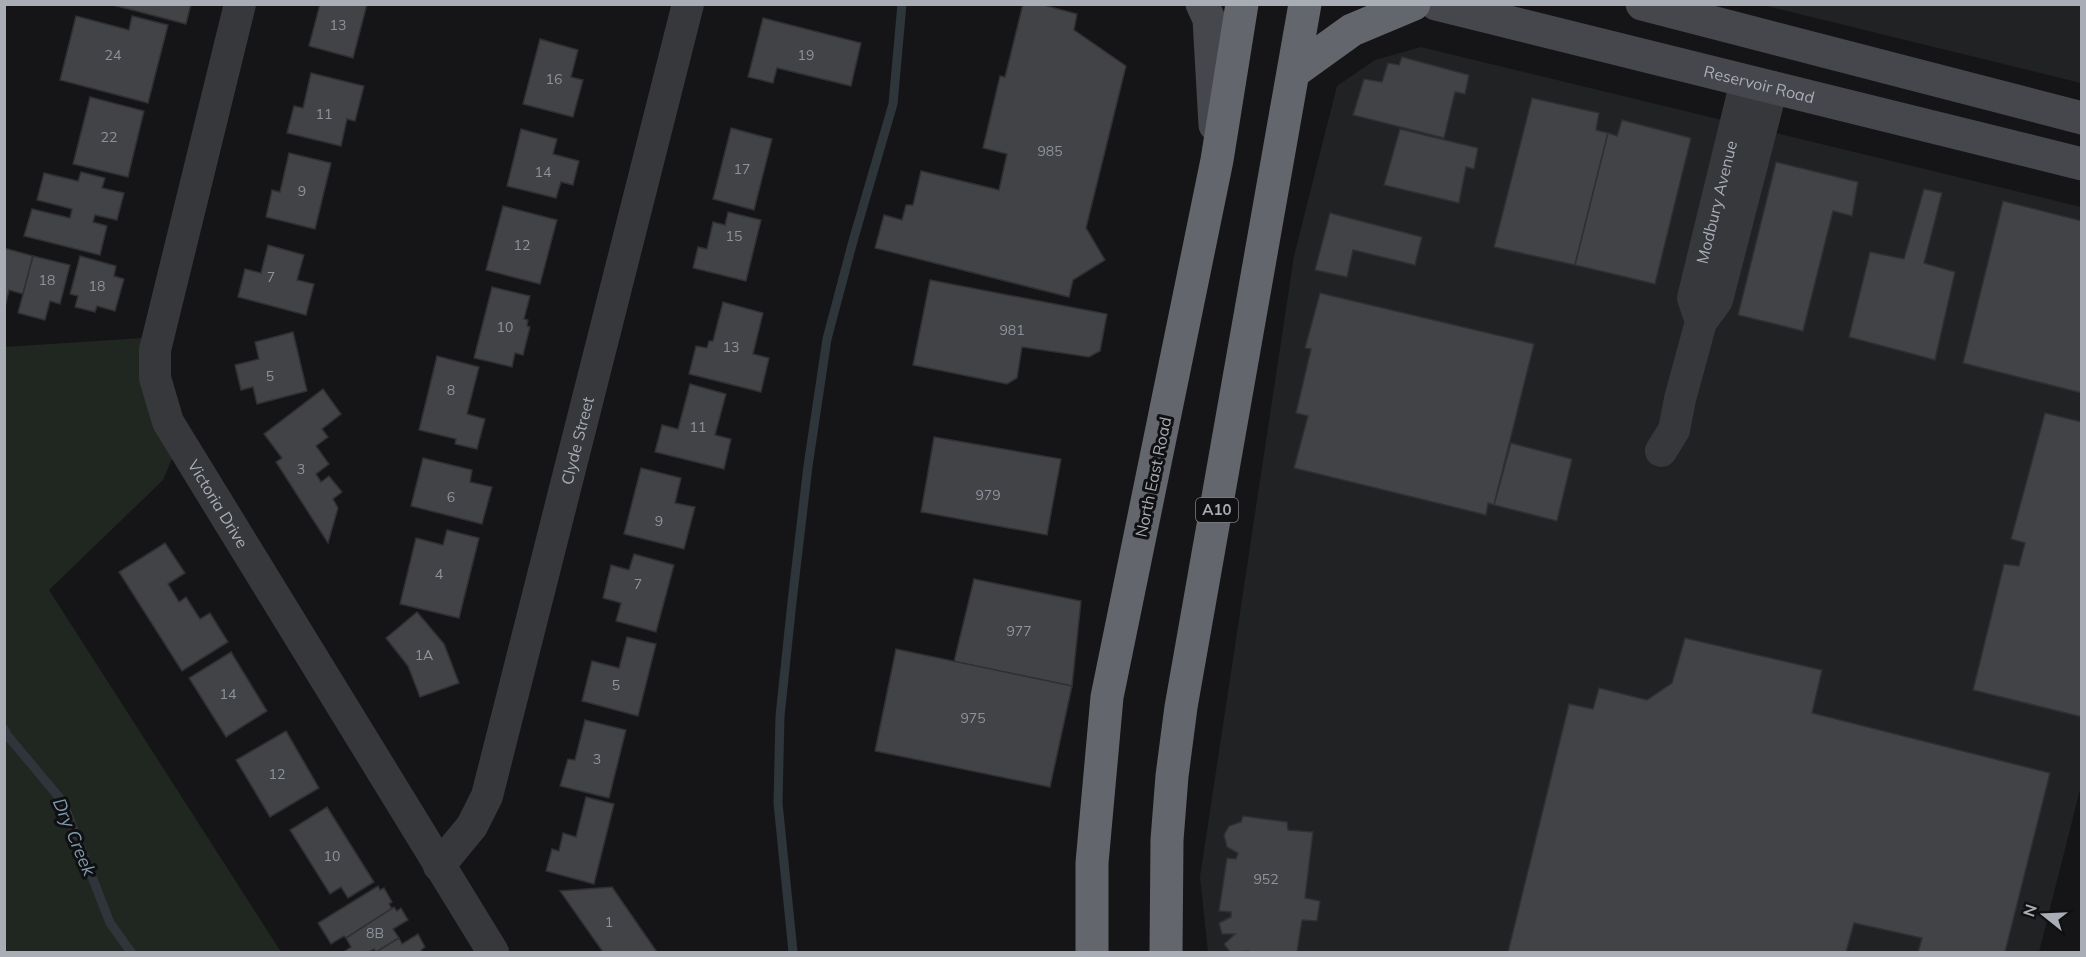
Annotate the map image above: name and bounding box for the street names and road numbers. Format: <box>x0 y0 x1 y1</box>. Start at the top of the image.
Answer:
street label: Reservoir Road <box>1702 61 1817 107</box>
street label: Modbury Avenue <box>1692 138 1741 266</box>
street label: Clyde Street <box>556 394 598 487</box>
street label: North East Road <box>1131 415 1175 539</box>
street label: Victoria Drive <box>184 456 253 551</box>
road number: A10 <box>1196 498 1238 522</box>

